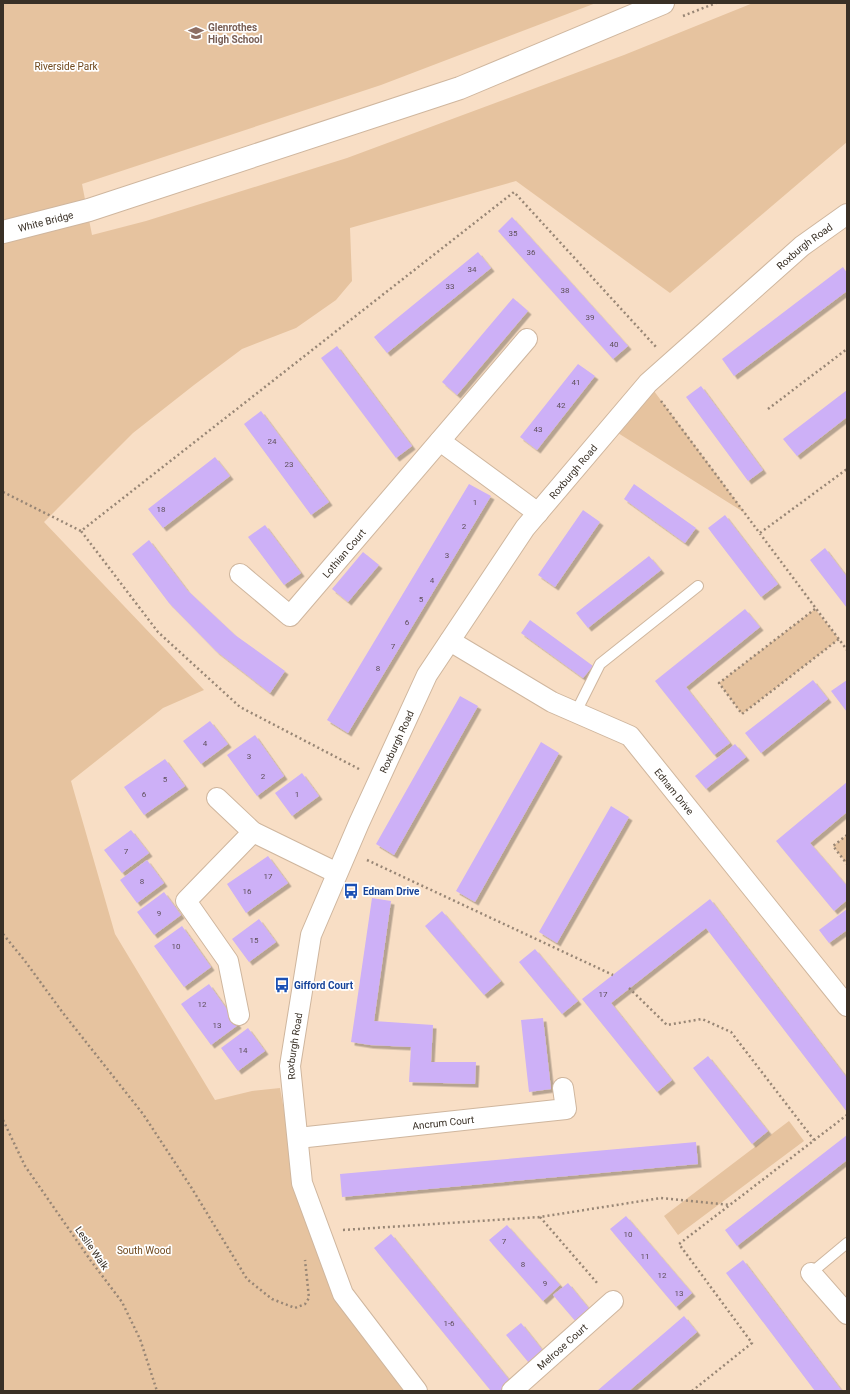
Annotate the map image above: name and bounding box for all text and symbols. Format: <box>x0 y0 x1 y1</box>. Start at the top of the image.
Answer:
place label: Glenrothes High School <box>208 22 263 45</box>
school or university icon: Glenrothes High School <box>187 24 205 42</box>
park label: Riverside Park <box>34 61 99 72</box>
street label: White Bridge <box>17 209 74 233</box>
street label: Roxburgh Road <box>774 221 834 271</box>
house number: 35 <box>509 229 518 238</box>
house number: 36 <box>527 248 536 257</box>
house number: 34 <box>468 265 477 274</box>
house number: 33 <box>446 282 455 291</box>
house number: 38 <box>561 286 570 295</box>
house number: 39 <box>586 313 595 322</box>
house number: 40 <box>610 340 619 349</box>
house number: 41 <box>572 378 581 387</box>
house number: 42 <box>557 401 566 410</box>
house number: 43 <box>534 425 543 434</box>
house number: 24 <box>268 437 277 446</box>
street label: Roxburgh Road <box>547 442 599 501</box>
house number: 23 <box>285 460 294 469</box>
house number: 1 <box>473 498 477 507</box>
house number: 18 <box>157 505 166 514</box>
house number: 2 <box>462 522 467 531</box>
street label: Lothian Court <box>320 527 368 580</box>
house number: 3 <box>445 551 449 560</box>
house number: 4 <box>430 576 435 585</box>
house number: 5 <box>419 595 424 604</box>
house number: 6 <box>405 618 410 627</box>
house number: 7 <box>391 642 396 651</box>
house number: 8 <box>376 664 381 673</box>
street label: Roxburgh Road <box>377 709 416 775</box>
house number: 4 <box>203 739 208 748</box>
house number: 3 <box>247 752 251 761</box>
street label: Ednam Drive <box>653 766 696 817</box>
house number: 2 <box>261 772 266 781</box>
house number: 5 <box>163 775 168 784</box>
house number: 6 <box>142 790 147 799</box>
house number: 1 <box>295 790 299 799</box>
house number: 7 <box>124 847 129 856</box>
house number: 17 <box>264 872 273 881</box>
house number: 8 <box>140 877 145 886</box>
bus stop icon: Ednam Drive <box>342 882 360 900</box>
place label: Ednam Drive <box>363 886 420 897</box>
house number: 16 <box>243 887 252 896</box>
house number: 9 <box>157 909 161 918</box>
house number: 15 <box>250 936 259 945</box>
house number: 10 <box>172 942 181 951</box>
bus stop icon: Gifford Court <box>273 976 291 994</box>
place label: Gifford Court <box>294 980 354 991</box>
house number: 17 <box>599 990 608 999</box>
house number: 12 <box>198 1000 207 1009</box>
street label: Roxburgh Road <box>284 1012 304 1080</box>
house number: 13 <box>213 1021 222 1030</box>
house number: 14 <box>239 1046 248 1055</box>
street label: Ancrum Court <box>412 1113 475 1131</box>
street label: Leslie Walk <box>73 1224 111 1272</box>
house number: 10 <box>624 1230 633 1239</box>
house number: 7 <box>502 1237 507 1246</box>
park label: South Wood <box>117 1245 171 1256</box>
house number: 11 <box>641 1252 650 1261</box>
house number: 8 <box>521 1260 526 1269</box>
house number: 12 <box>658 1271 667 1280</box>
house number: 9 <box>543 1279 547 1288</box>
house number: 13 <box>675 1289 684 1298</box>
house number: 1-6 <box>443 1319 455 1328</box>
street label: Melrose Court <box>535 1321 589 1372</box>

